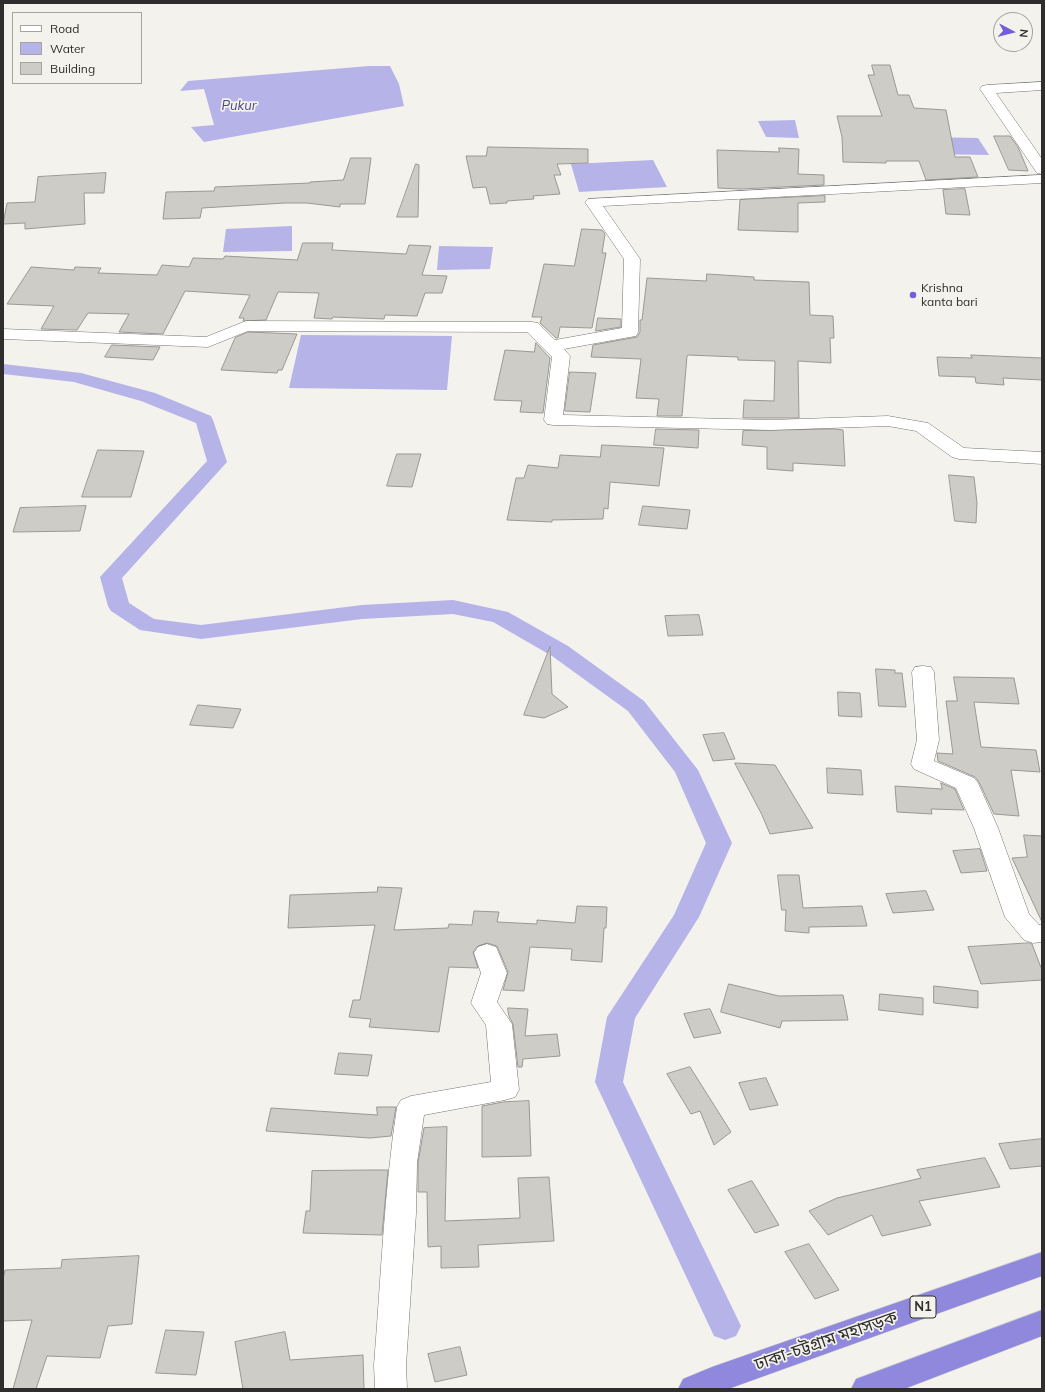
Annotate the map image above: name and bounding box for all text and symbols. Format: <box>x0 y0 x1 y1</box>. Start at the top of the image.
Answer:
legend <box>12 12 142 84</box>
north arrow <box>993 12 1033 52</box>
text: Road <box>50 21 79 36</box>
text: N <box>1016 28 1031 38</box>
text: Water <box>50 41 85 56</box>
text: Building <box>50 61 95 76</box>
water label: Pukur <box>222 98 256 114</box>
place label: Krishna kanta bari <box>921 281 977 309</box>
marker: Krishna kanta bari <box>908 290 918 300</box>
road number: N1 <box>910 1296 936 1318</box>
street label: ঢাকা-চট্টগ্রাম মহাসড়ক <box>752 1307 900 1375</box>

